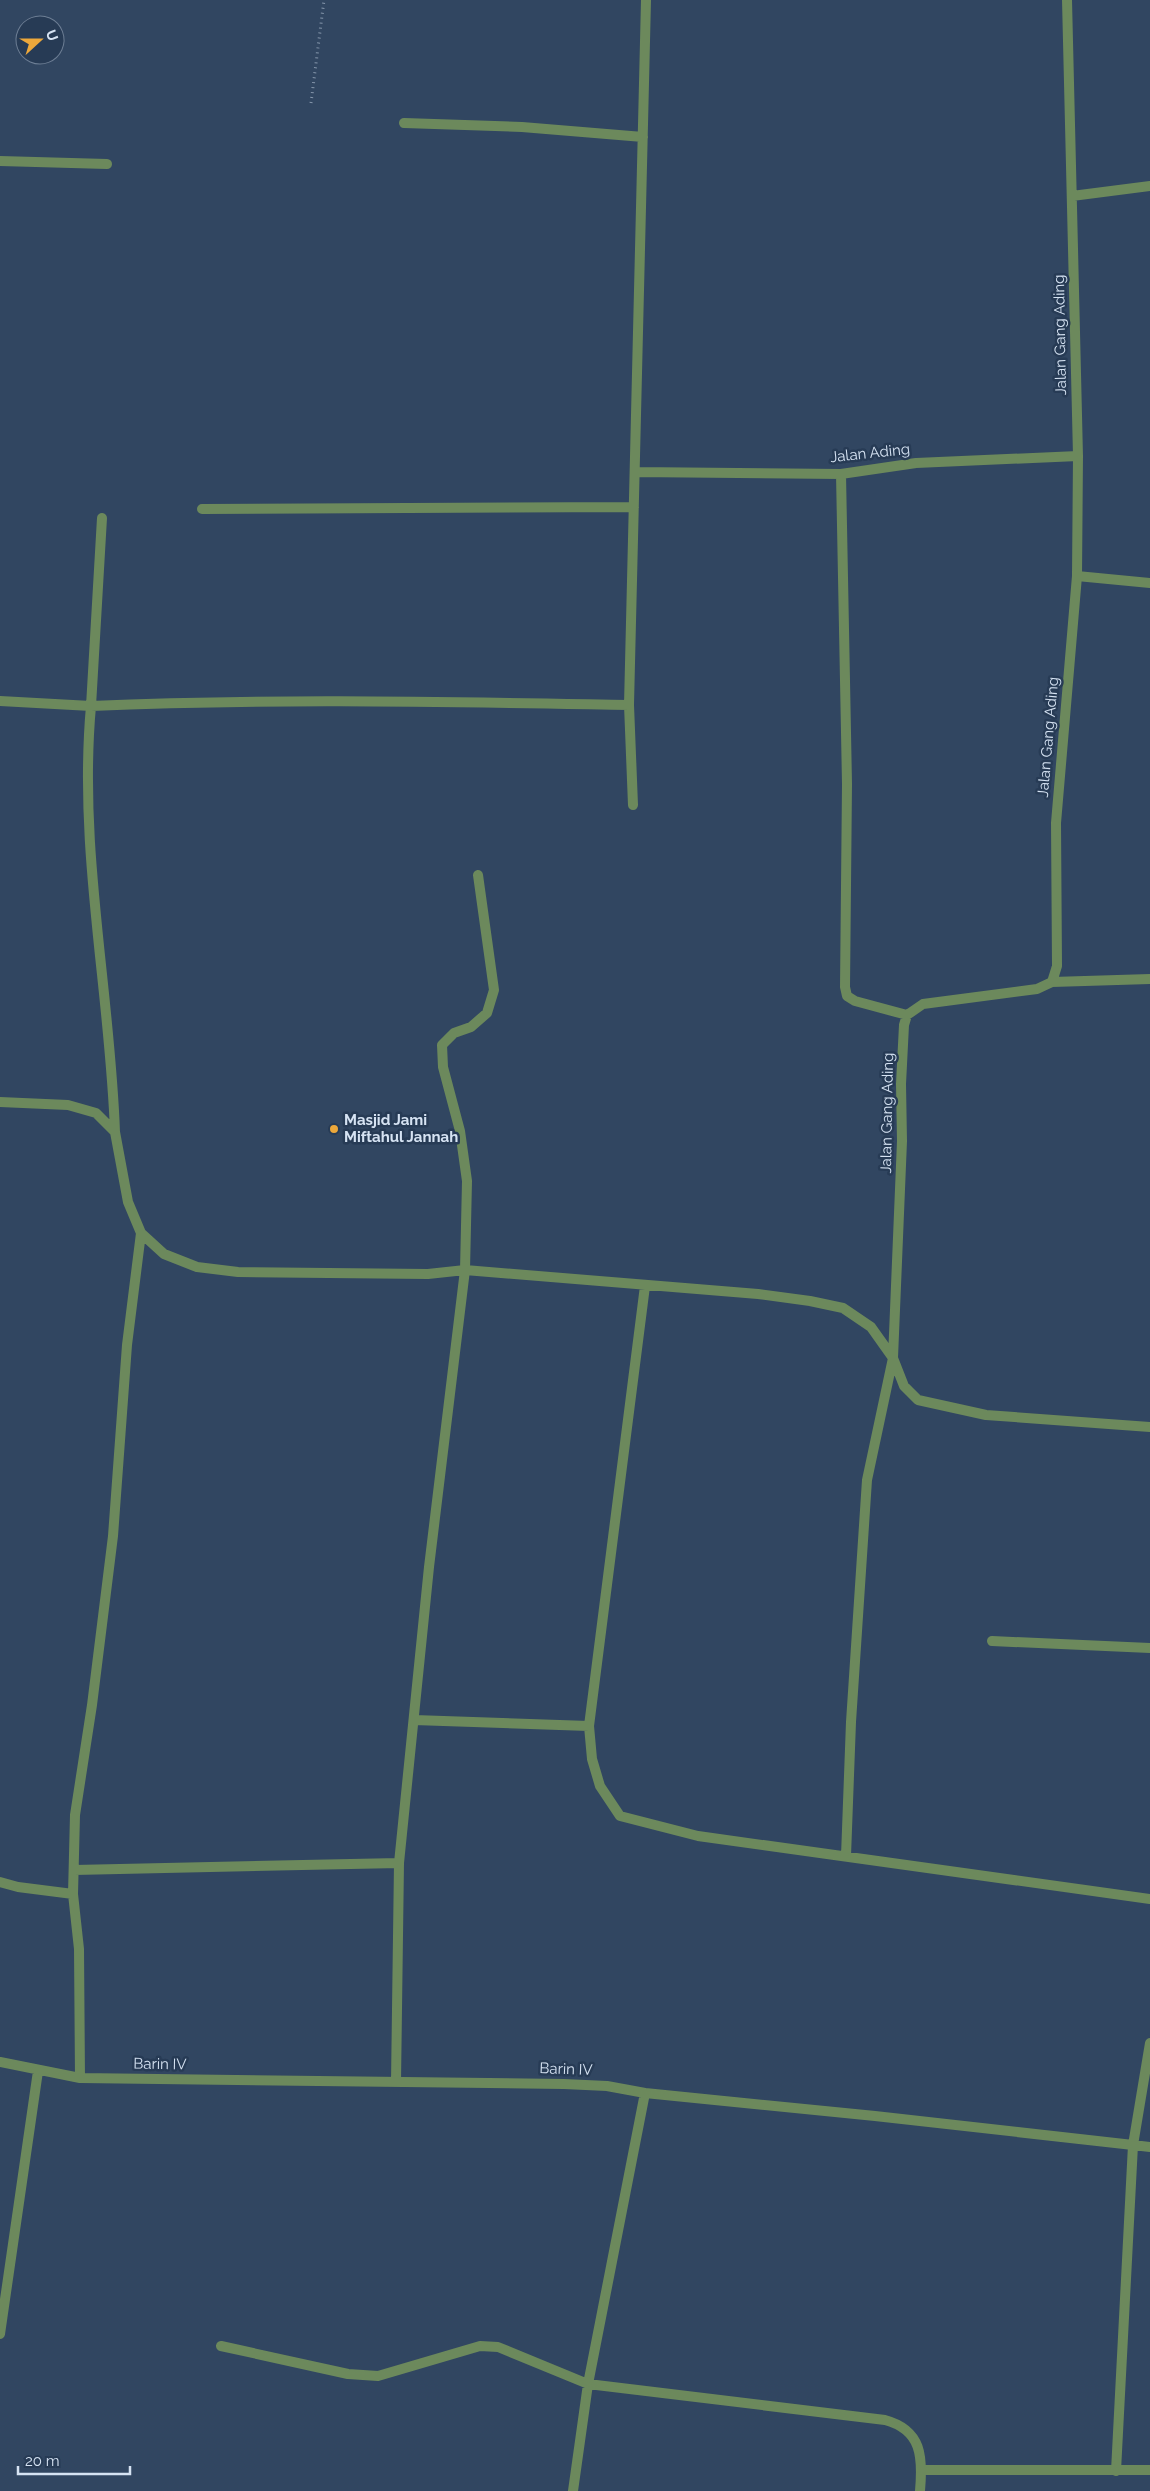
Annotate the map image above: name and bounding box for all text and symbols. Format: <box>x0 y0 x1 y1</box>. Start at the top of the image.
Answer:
north arrow <box>15 15 65 65</box>
text: U <box>43 28 61 43</box>
street label: Jalan Gang Ading <box>1050 274 1070 396</box>
street label: Jalan Ading <box>829 440 911 466</box>
street label: Jalan Gang Ading <box>1034 676 1062 798</box>
street label: Jalan Gang Ading <box>877 1052 897 1174</box>
place label: Masjid Jami Miftahul Jannah <box>344 1111 458 1146</box>
marker: Masjid Jami Miftahul Jannah <box>328 1123 340 1135</box>
street label: Barin IV <box>133 2055 187 2073</box>
street label: Barin IV <box>539 2059 593 2079</box>
scale bar <box>18 2444 130 2476</box>
text: 20 m <box>25 2452 60 2470</box>

